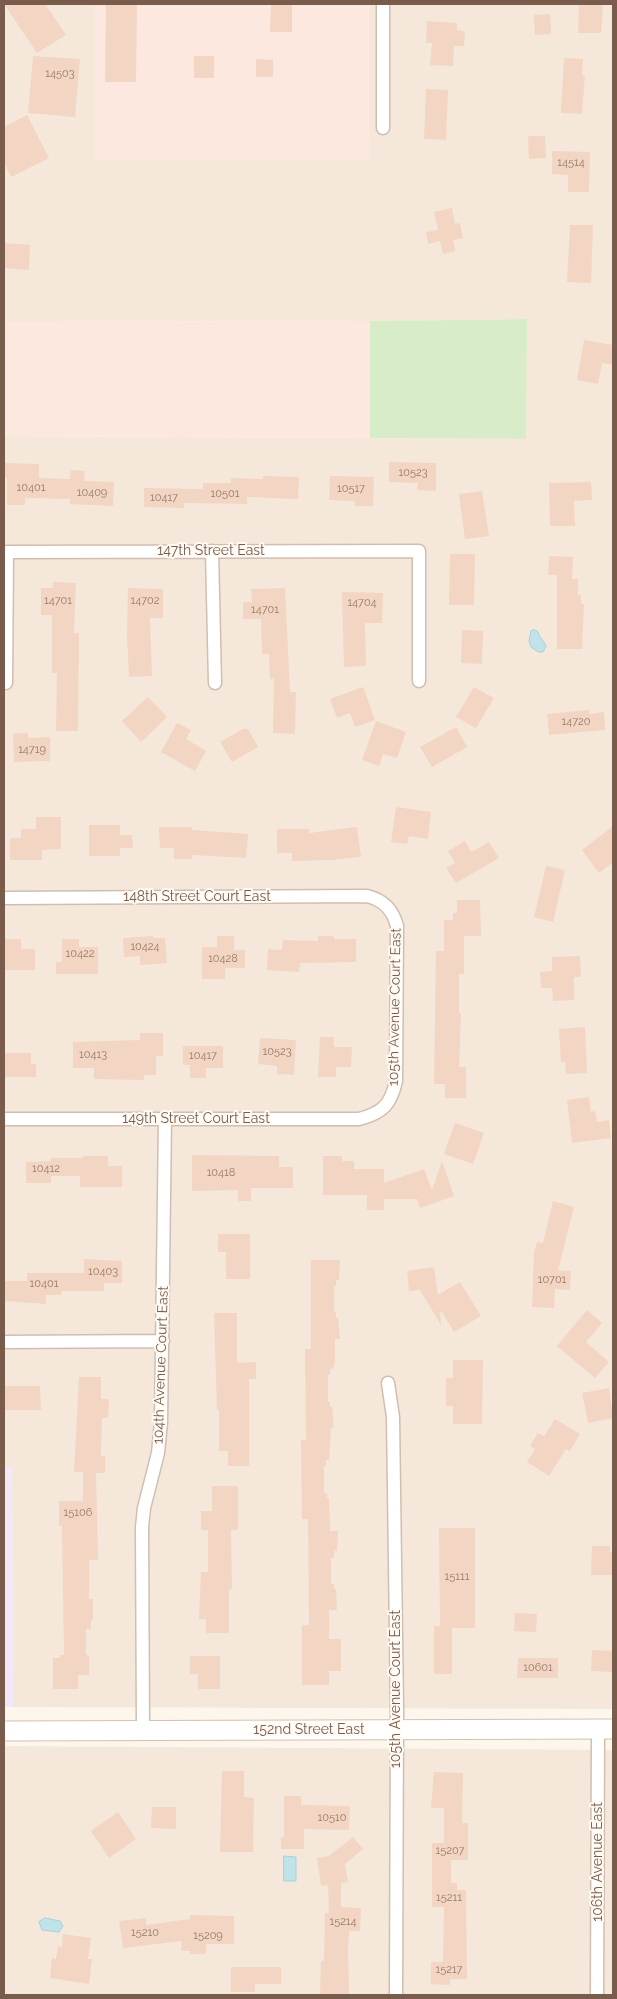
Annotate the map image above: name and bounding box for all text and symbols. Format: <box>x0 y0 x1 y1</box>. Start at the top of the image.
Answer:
house number: 14503 <box>45 67 75 81</box>
house number: 14514 <box>557 156 585 170</box>
house number: 10523 <box>398 466 428 480</box>
house number: 10401 <box>17 481 45 495</box>
house number: 10517 <box>337 482 365 496</box>
house number: 10409 <box>77 486 107 500</box>
house number: 10501 <box>211 487 239 501</box>
house number: 10417 <box>150 491 178 505</box>
street label: 147th Street East <box>157 543 265 559</box>
house number: 14701 <box>44 594 72 608</box>
house number: 14702 <box>131 594 159 608</box>
house number: 14704 <box>347 596 377 610</box>
house number: 14701 <box>251 603 279 617</box>
house number: 14720 <box>561 715 591 729</box>
house number: 14719 <box>18 743 46 757</box>
street label: 148th Street Court East <box>123 889 271 905</box>
street label: 105th Avenue Court East <box>385 928 405 1086</box>
house number: 10424 <box>130 940 160 954</box>
house number: 10422 <box>66 947 94 961</box>
house number: 10428 <box>208 952 238 966</box>
house number: 10523 <box>262 1045 292 1059</box>
house number: 10413 <box>79 1048 107 1062</box>
house number: 10417 <box>189 1049 217 1063</box>
street label: 149th Street Court East <box>122 1111 270 1127</box>
house number: 10412 <box>32 1162 60 1176</box>
house number: 10418 <box>207 1166 235 1180</box>
house number: 10403 <box>88 1265 118 1279</box>
house number: 10701 <box>538 1273 566 1287</box>
house number: 10401 <box>30 1277 58 1291</box>
street label: 104th Avenue Court East <box>150 1286 172 1444</box>
house number: 15106 <box>64 1506 92 1520</box>
house number: 15111 <box>445 1570 469 1584</box>
street label: 105th Avenue Court East <box>388 1610 404 1768</box>
house number: 10601 <box>523 1661 553 1675</box>
street label: 152nd Street East <box>253 1722 365 1738</box>
street label: 106th Avenue East <box>590 1802 606 1922</box>
house number: 10510 <box>318 1811 346 1825</box>
house number: 15207 <box>436 1844 464 1858</box>
house number: 15211 <box>436 1891 462 1905</box>
house number: 15214 <box>329 1915 357 1929</box>
house number: 15210 <box>131 1926 159 1940</box>
house number: 15209 <box>193 1929 223 1943</box>
house number: 15217 <box>436 1963 462 1977</box>

